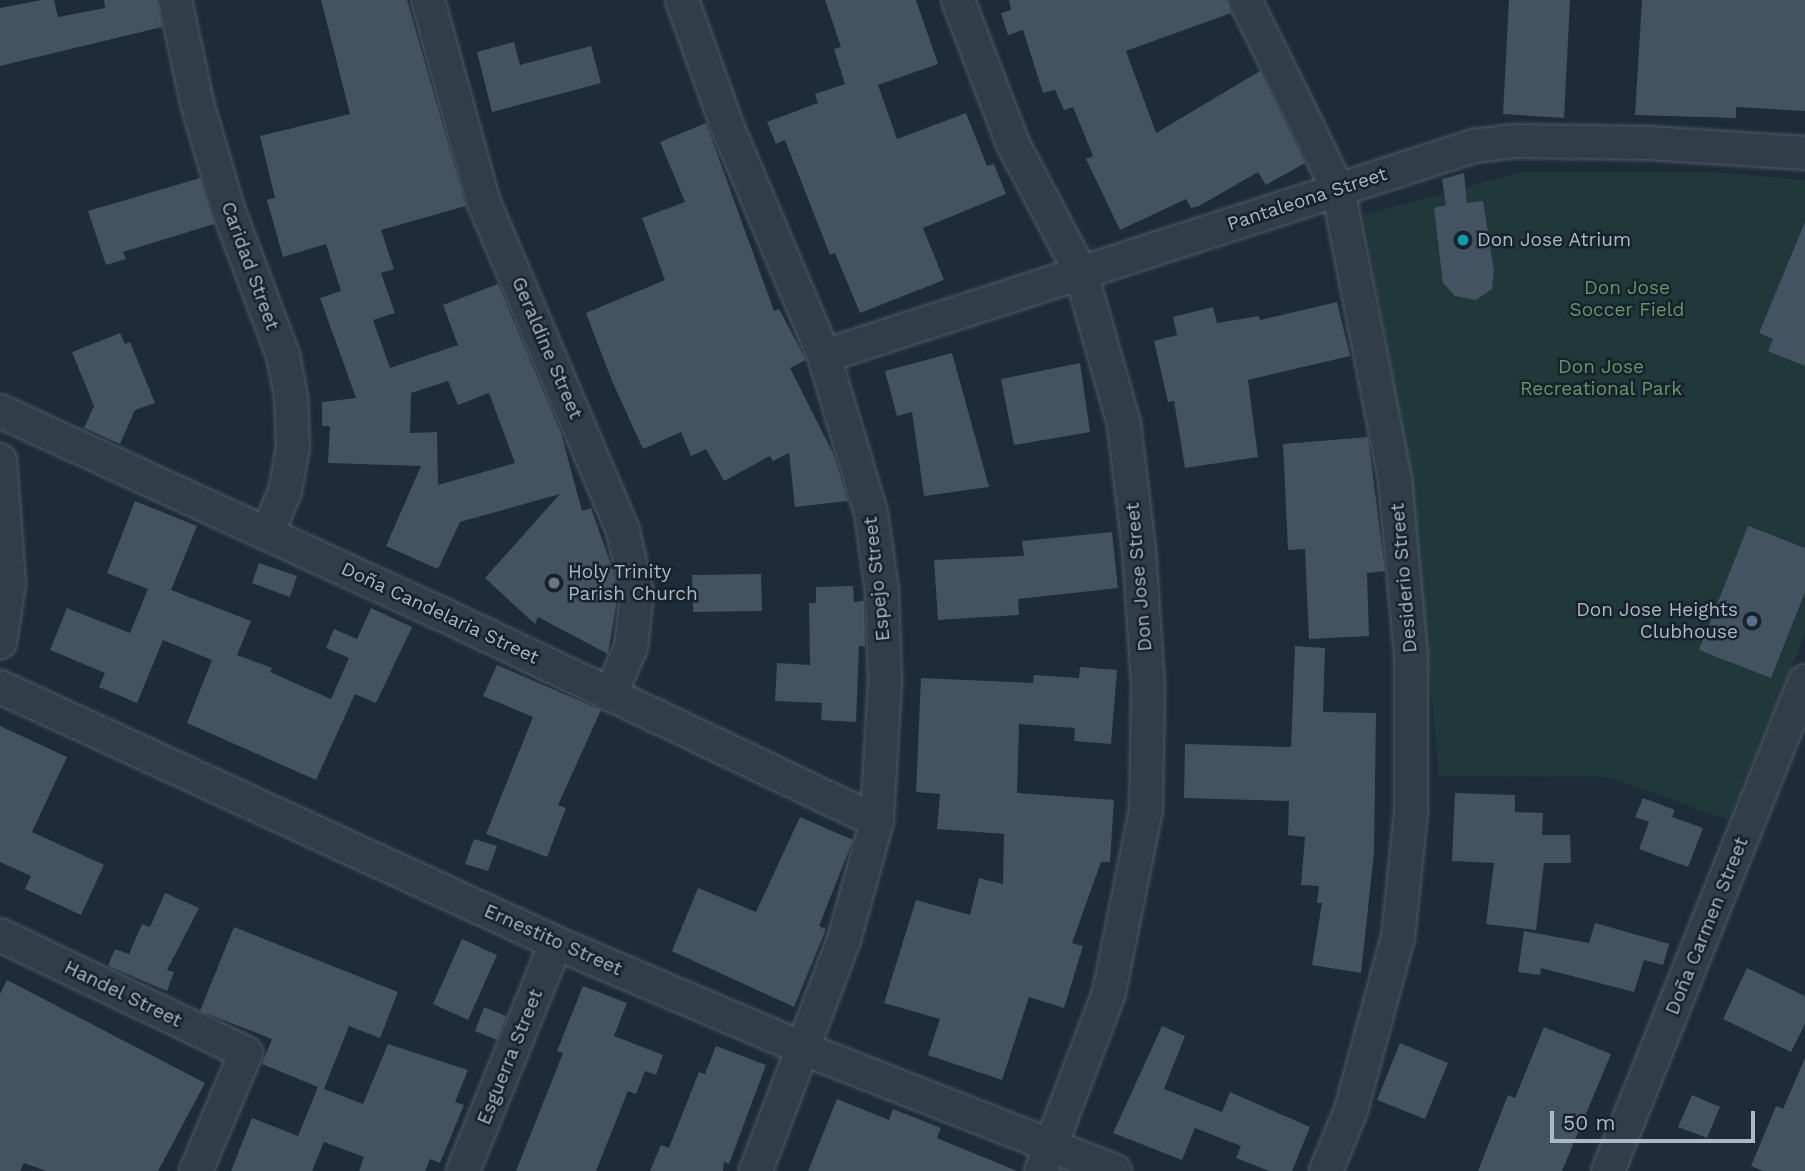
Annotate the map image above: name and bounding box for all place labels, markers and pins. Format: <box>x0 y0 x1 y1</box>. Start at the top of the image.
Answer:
place label: Don Jose Atrium <box>1477 229 1632 251</box>
marker: Don Jose Atrium <box>1455 232 1471 248</box>
place label: Holy Trinity Parish Church <box>568 561 698 605</box>
marker: Holy Trinity Parish Church <box>546 575 562 591</box>
place label: Don Jose Heights Clubhouse <box>1576 599 1738 643</box>
marker: Don Jose Heights Clubhouse <box>1744 613 1760 629</box>

